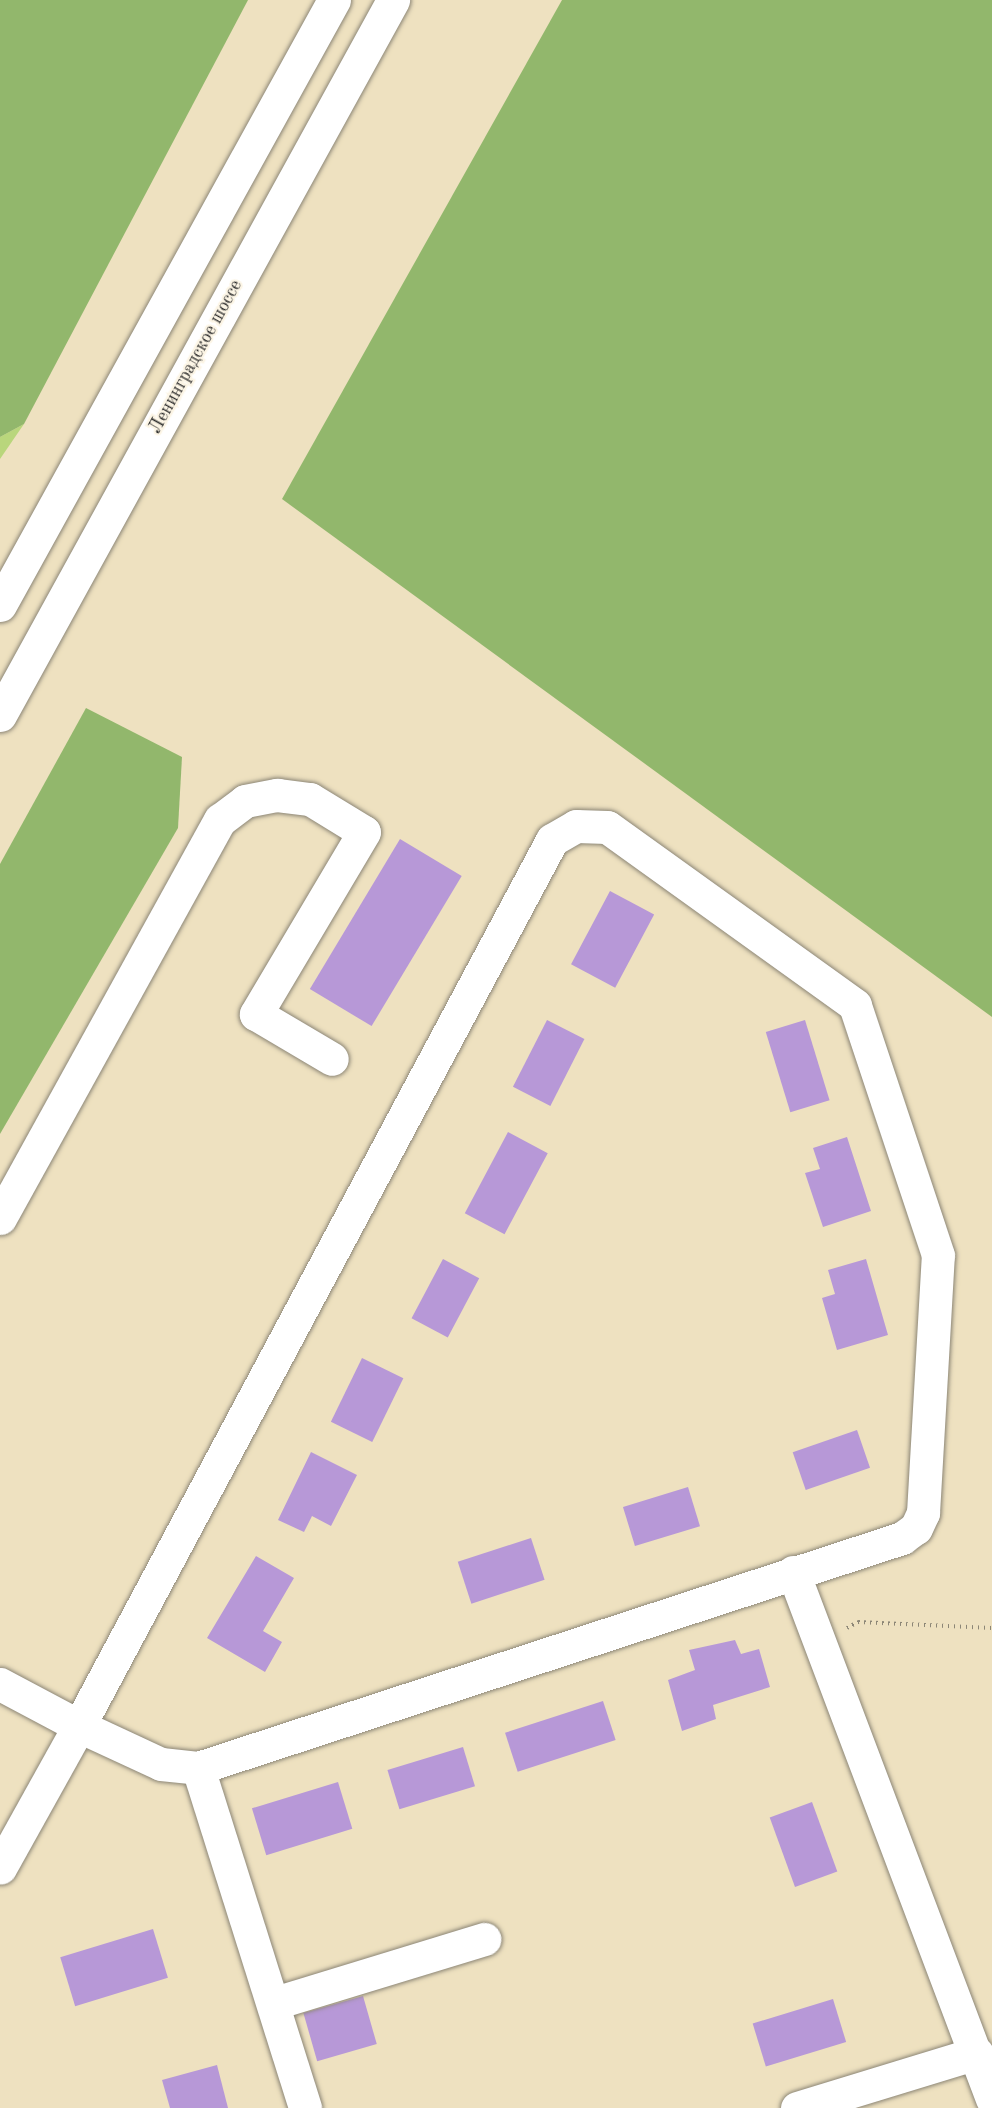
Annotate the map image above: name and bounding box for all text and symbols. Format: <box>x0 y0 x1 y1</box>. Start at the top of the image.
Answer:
street label: Ленинградское шоссе <box>145 276 247 438</box>

